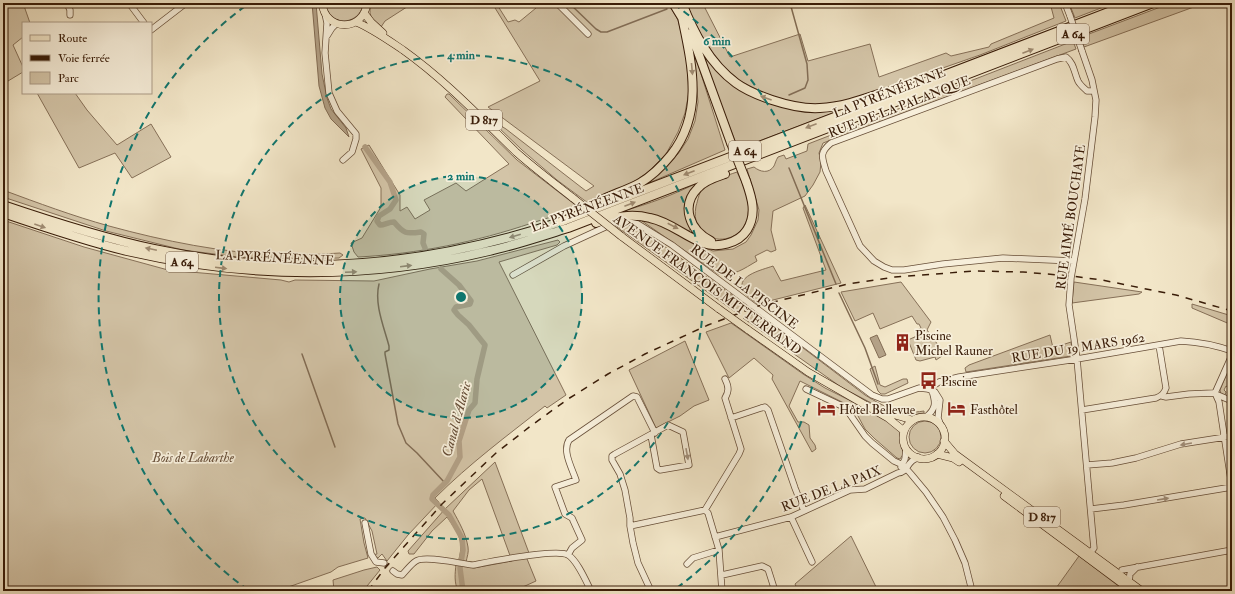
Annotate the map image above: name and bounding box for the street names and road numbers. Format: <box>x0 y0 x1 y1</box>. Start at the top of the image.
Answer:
road number: A 64 <box>1057 24 1089 44</box>
street label: LA PYRÉNÉENNE <box>831 63 948 122</box>
street label: RUE DE LA PALANQUE <box>826 72 973 141</box>
road number: D 817 <box>466 110 502 130</box>
road number: A 64 <box>729 141 761 161</box>
street label: RUE AIMÉ BOUCHAYE <box>1052 143 1089 291</box>
street label: LA PYRÉNÉENNE <box>528 179 646 236</box>
street label: AVENUE FRANÇOIS MITTERRAND <box>609 210 805 359</box>
street label: RUE DE LA PISCINE <box>687 241 802 333</box>
street label: LA PYRÉNÉENNE <box>215 246 335 269</box>
road number: A 64 <box>166 252 198 272</box>
street label: RUE DU 19 MARS 1962 <box>1010 329 1146 366</box>
street label: RUE DE LA PAIX <box>779 462 884 515</box>
road number: D 817 <box>1024 507 1060 527</box>

